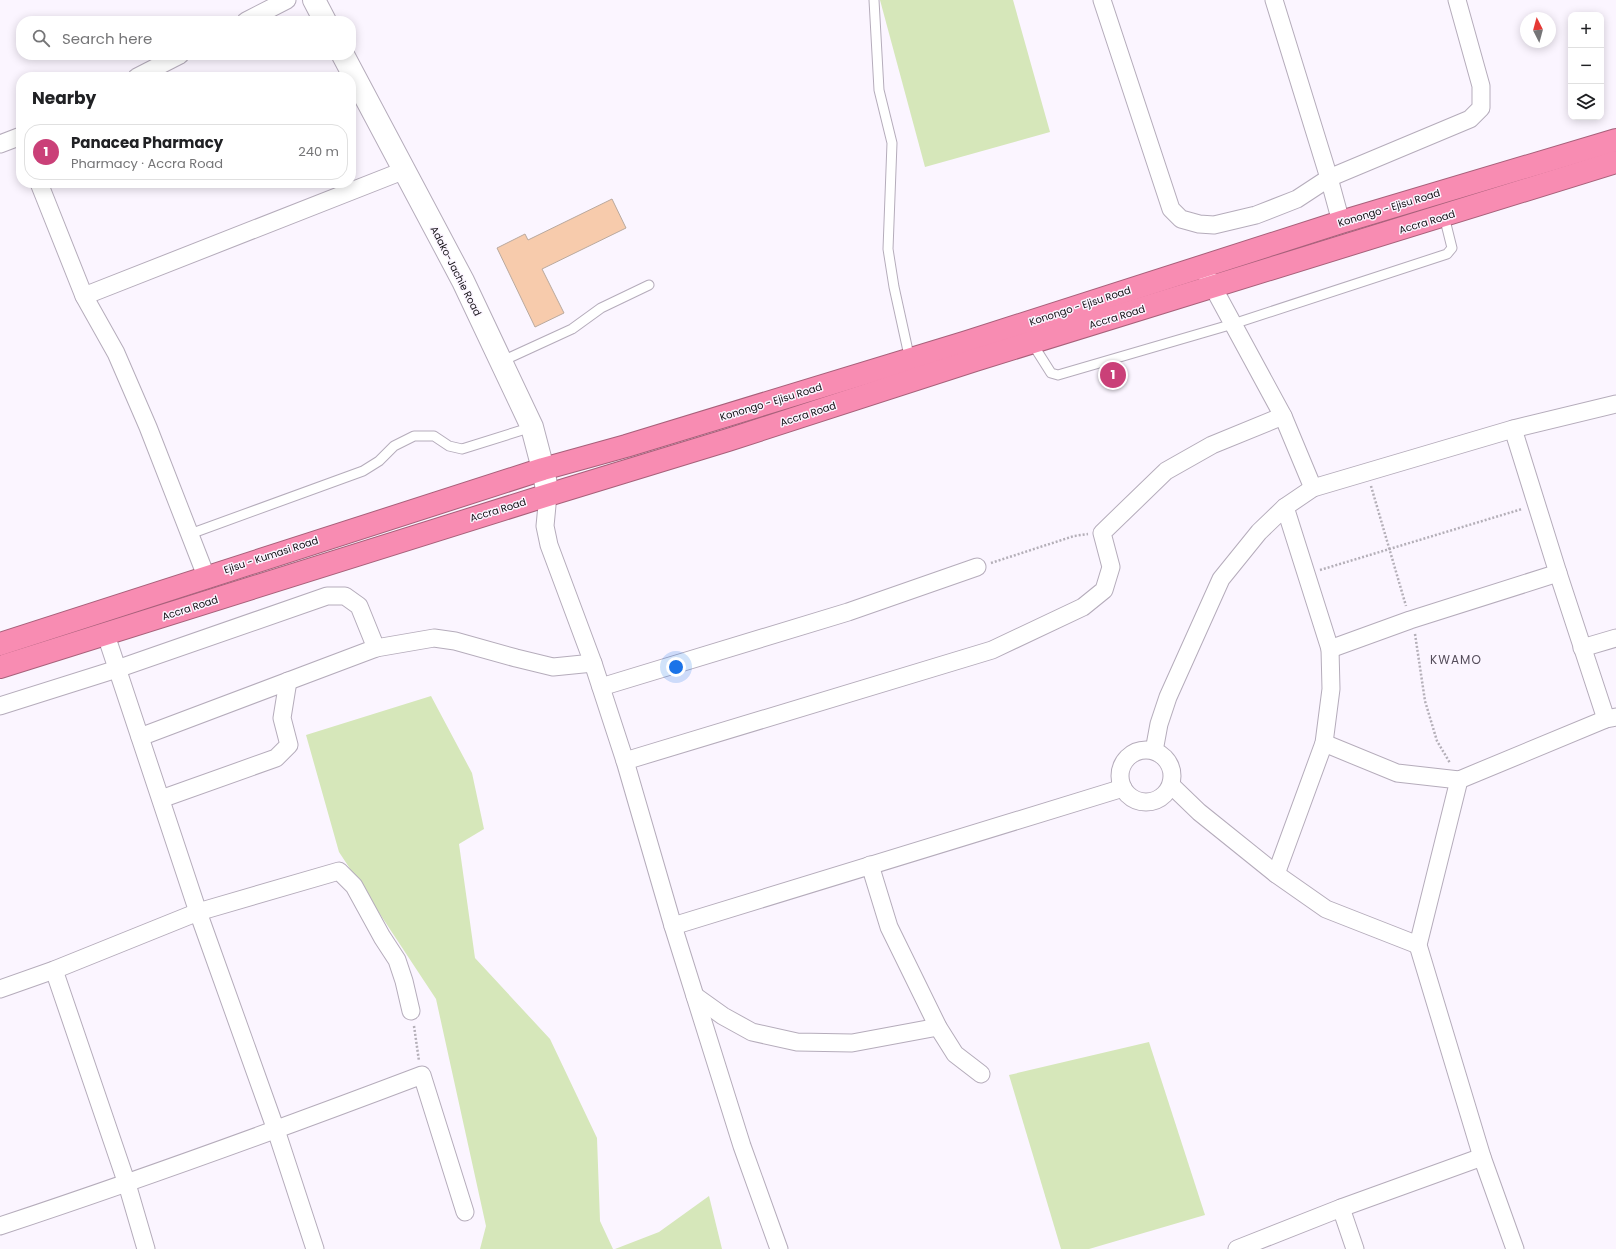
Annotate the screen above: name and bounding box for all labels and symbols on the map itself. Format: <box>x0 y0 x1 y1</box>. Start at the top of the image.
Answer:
north arrow <box>1520 12 1556 48</box>
street label: Konongo - Ejisu Road <box>1336 185 1442 231</box>
street label: Accra Road <box>1397 206 1457 238</box>
street label: Adako-Jachie Road <box>427 223 485 319</box>
street label: Konongo - Ejisu Road <box>1027 282 1133 330</box>
street label: Accra Road <box>1087 301 1147 333</box>
pin: 1 <box>1100 360 1126 390</box>
street label: Konongo - Ejisu Road <box>718 379 824 425</box>
street label: Accra Road <box>778 398 838 430</box>
street label: Accra Road <box>468 494 528 526</box>
street label: Ejisu - Kumasi Road <box>222 533 320 577</box>
street label: Accra Road <box>160 592 220 624</box>
district label: KWAMO <box>1430 651 1482 668</box>
your location <box>666 657 686 677</box>

